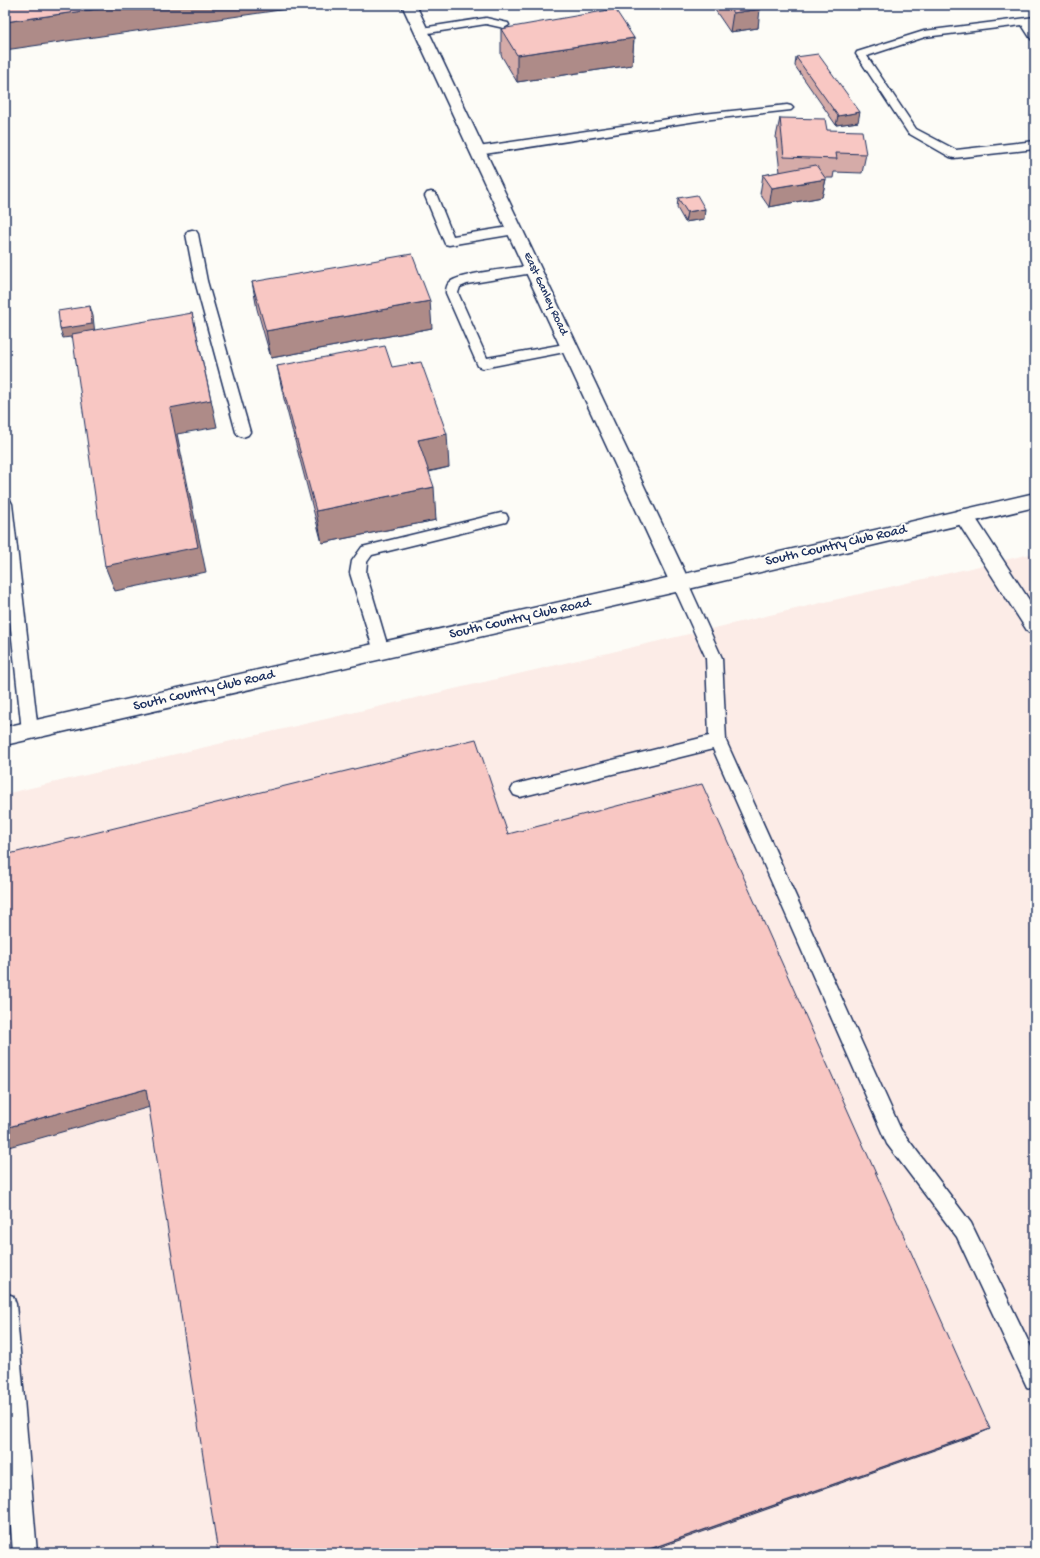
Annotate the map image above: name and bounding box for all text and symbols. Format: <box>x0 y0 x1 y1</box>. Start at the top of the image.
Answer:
street label: East Ganley Road <box>520 250 571 339</box>
street label: South Country Club Road <box>764 521 910 571</box>
street label: South Country Club Road <box>448 594 594 644</box>
street label: South Country Club Road <box>132 666 278 716</box>

